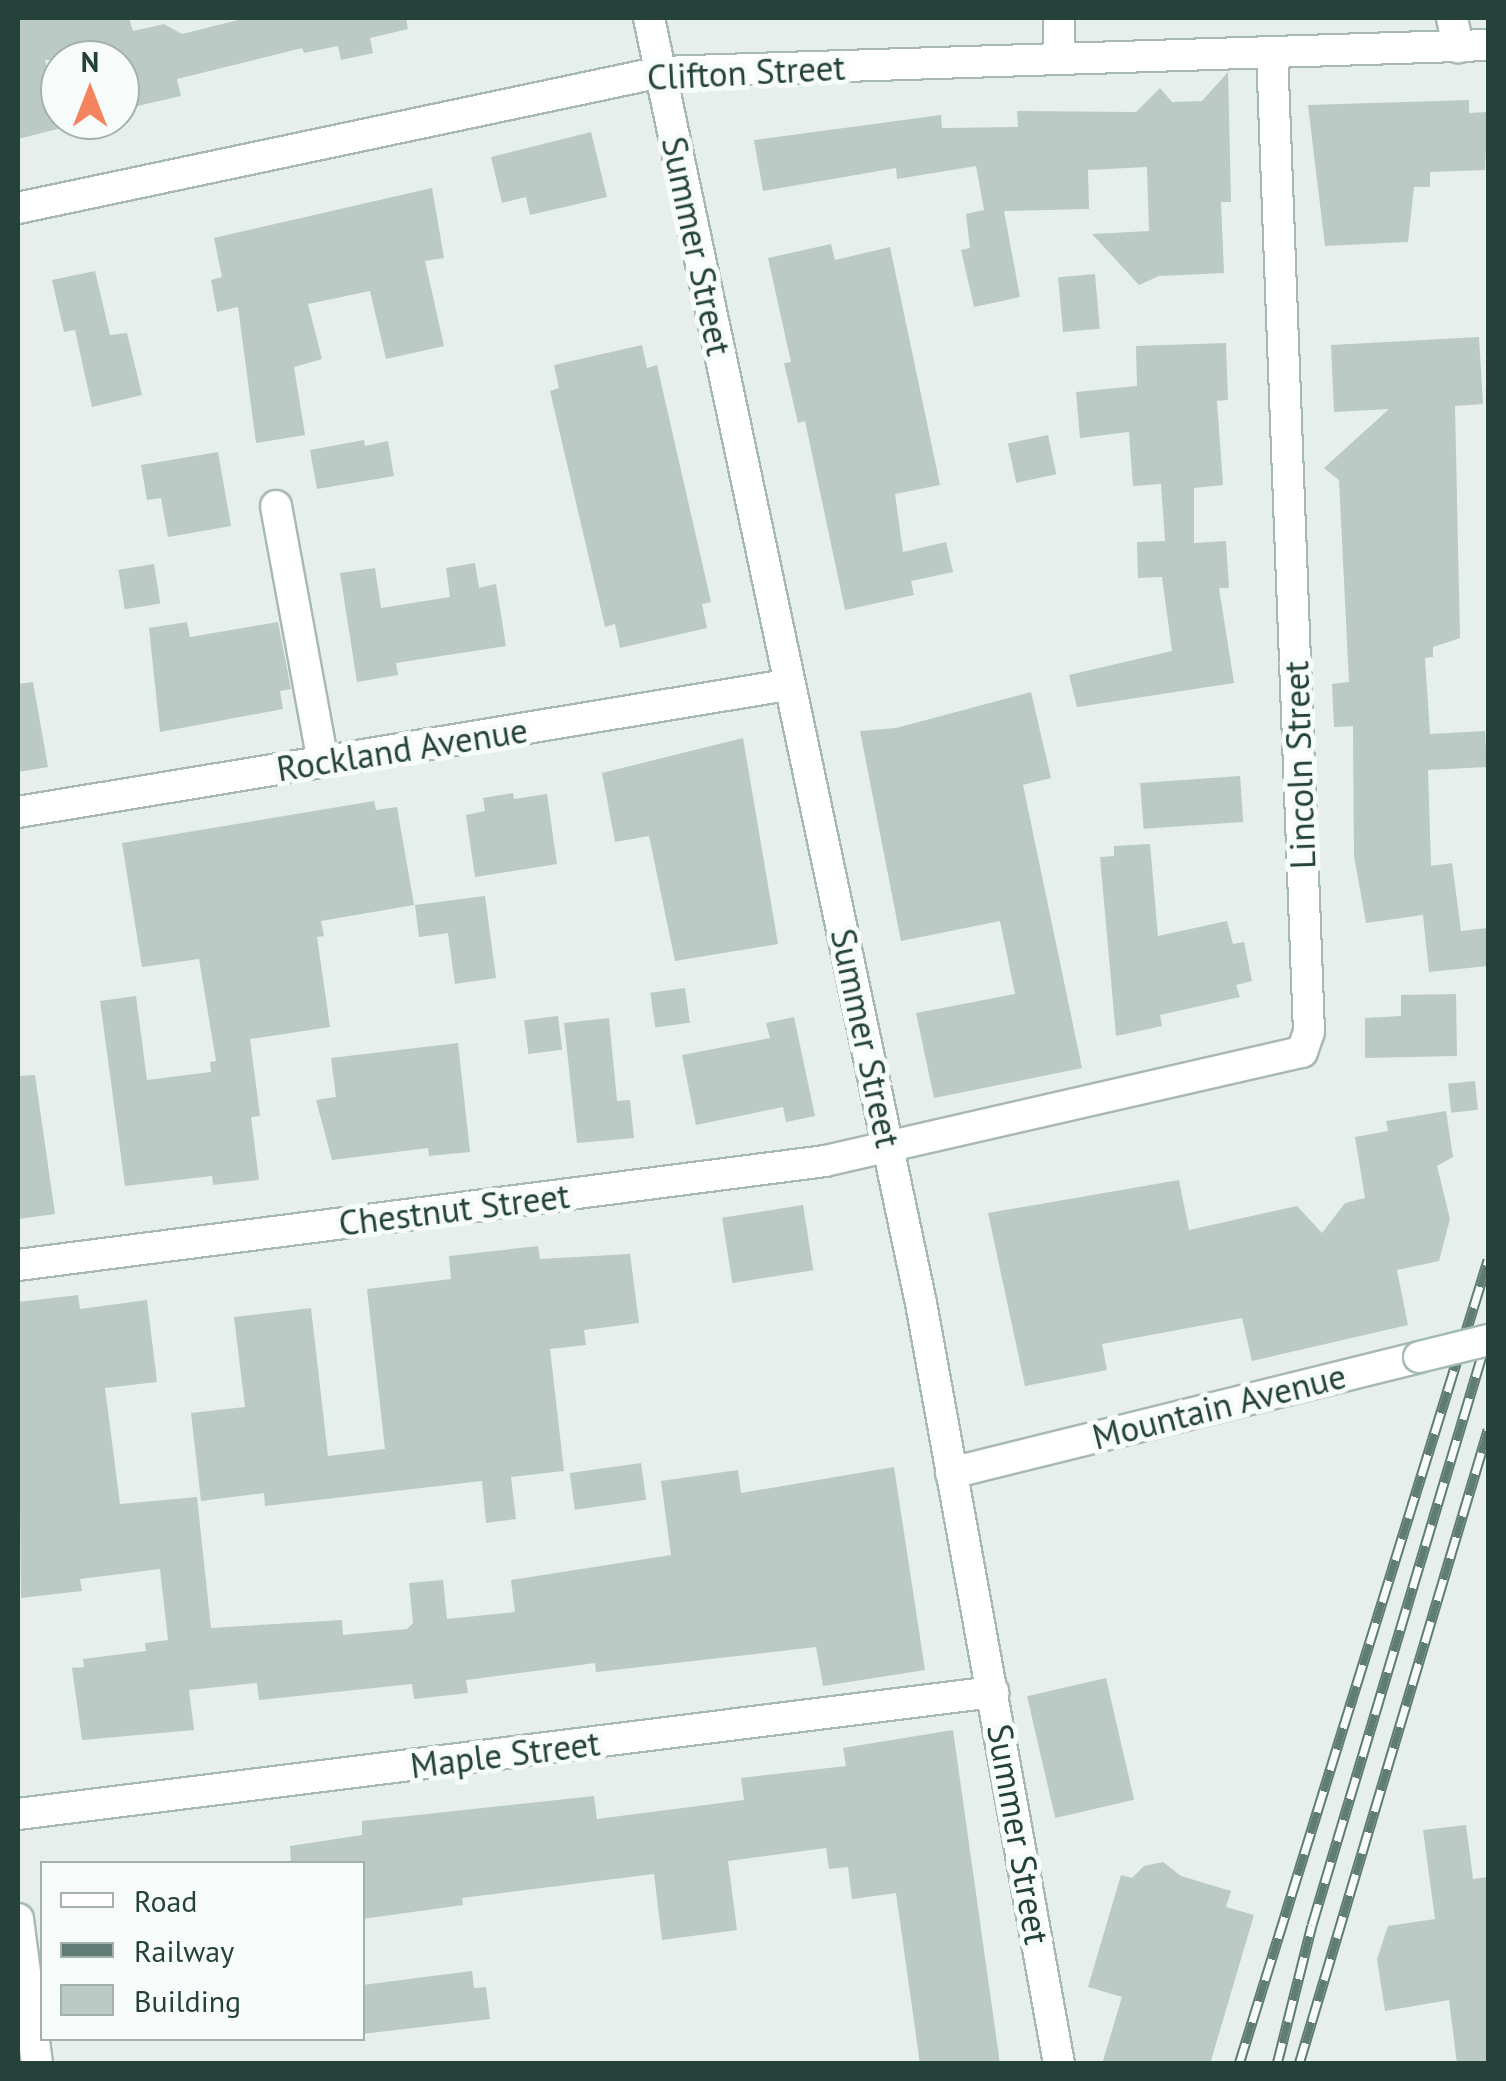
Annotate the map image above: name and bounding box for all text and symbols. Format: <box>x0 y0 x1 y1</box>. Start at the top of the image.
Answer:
north arrow <box>40 40 140 140</box>
text: N <box>81 43 99 80</box>
street label: Clifton Street <box>646 46 846 98</box>
street label: Summer Street <box>653 133 741 359</box>
street label: Lincoln Street <box>1274 660 1324 870</box>
street label: Rockland Avenue <box>273 708 531 790</box>
street label: Summer Street <box>822 925 910 1151</box>
street label: Chestnut Street <box>336 1174 572 1244</box>
street label: Mountain Avenue <box>1087 1354 1351 1458</box>
street label: Summer Street <box>979 1721 1059 1947</box>
street label: Maple Street <box>408 1722 602 1786</box>
legend <box>40 1861 365 2041</box>
text: Road <box>134 1881 198 1920</box>
text: Railway <box>134 1931 234 1970</box>
text: Building <box>134 1981 241 2020</box>

